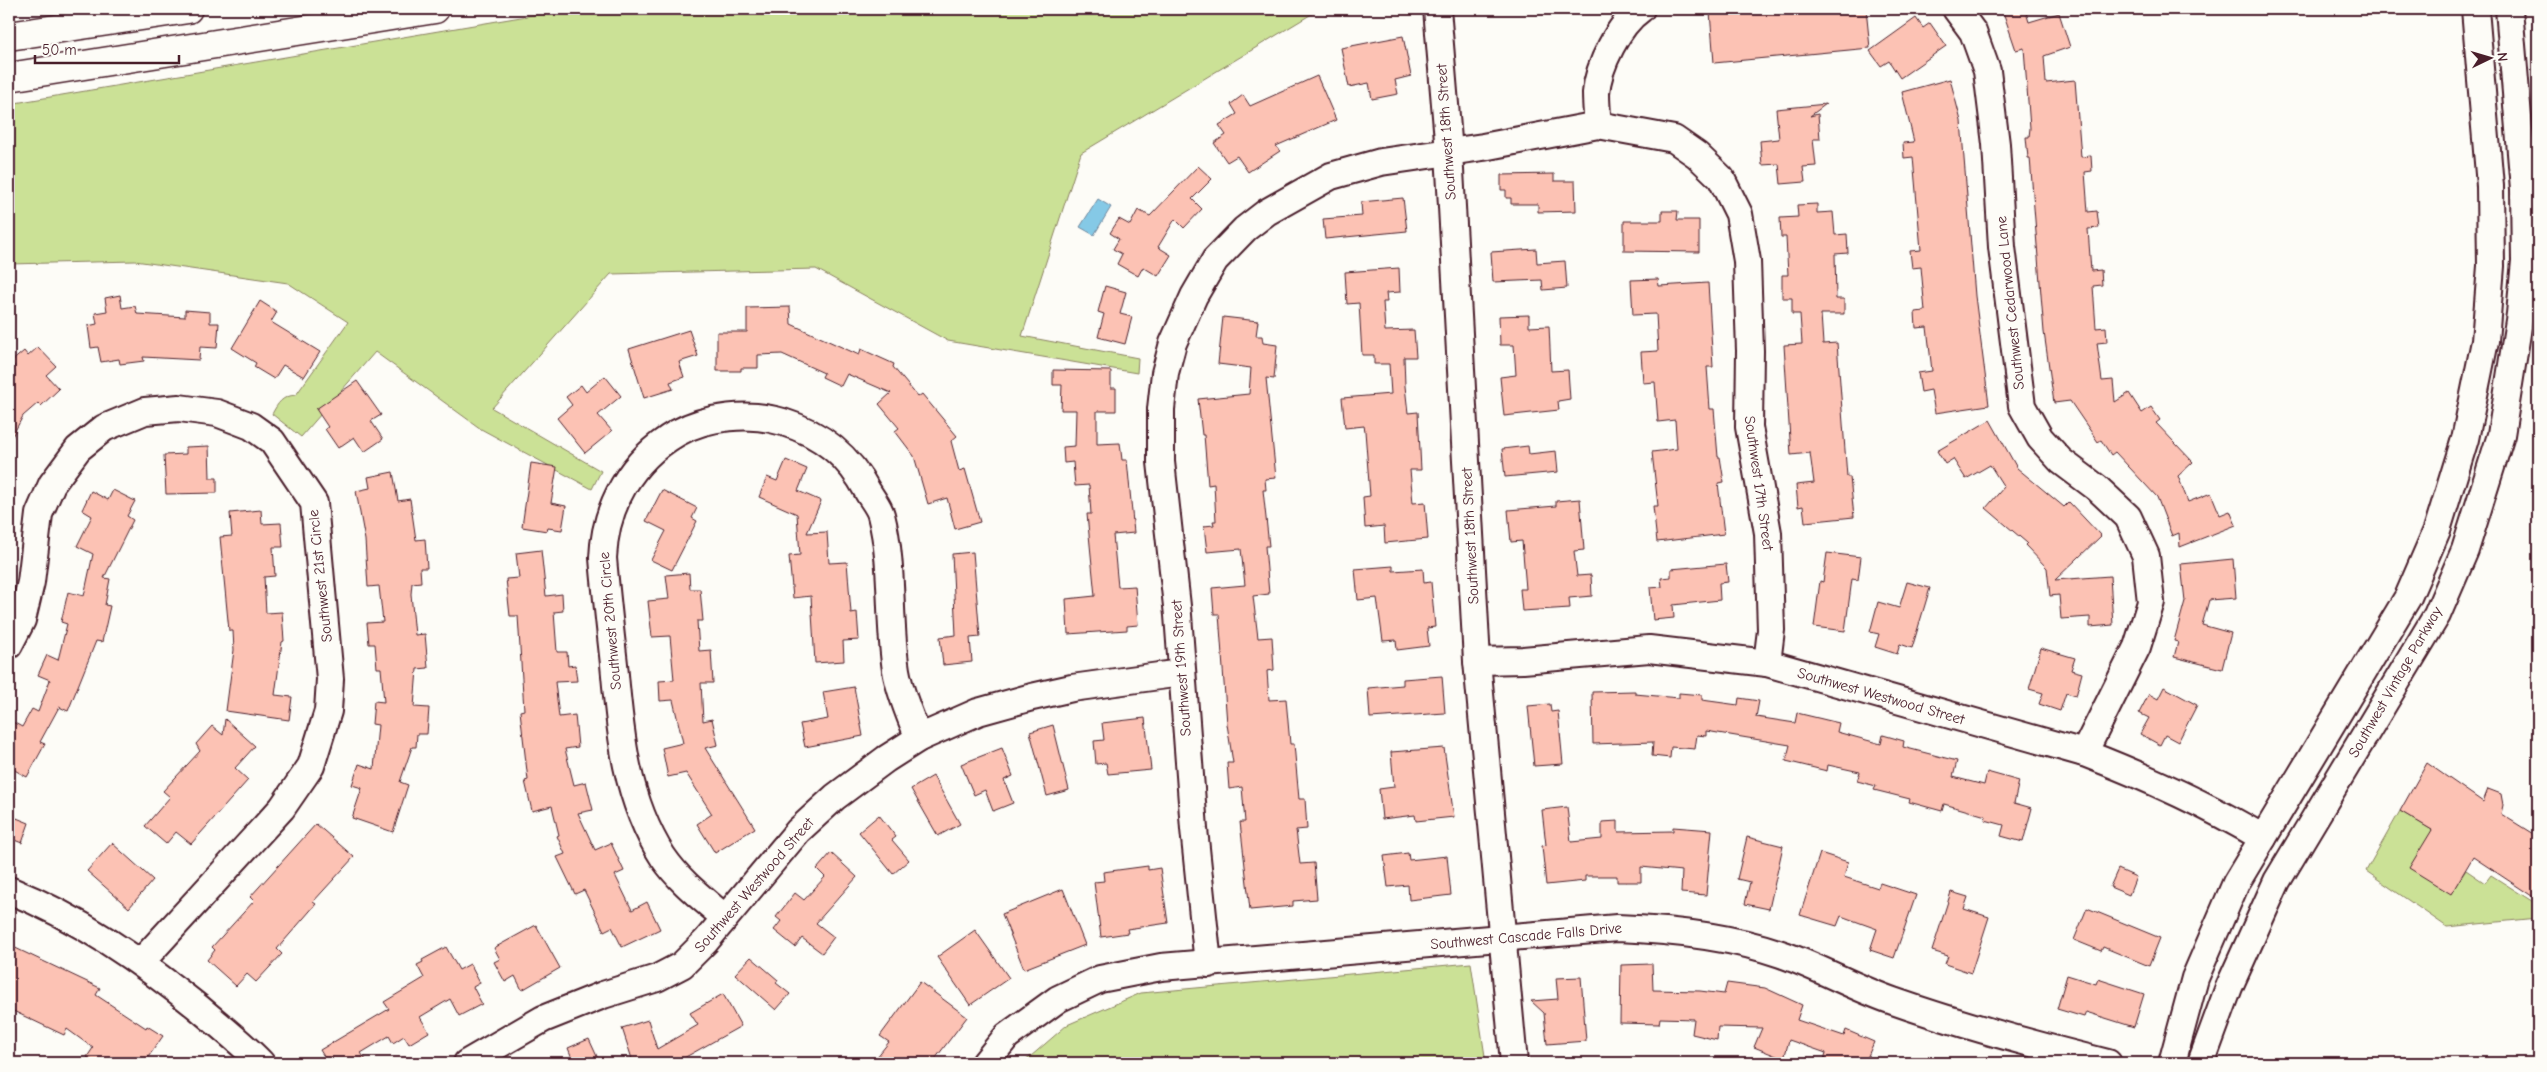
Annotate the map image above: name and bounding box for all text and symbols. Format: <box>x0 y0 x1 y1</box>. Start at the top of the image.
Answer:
scale bar <box>35 32 179 64</box>
north arrow <box>2464 32 2514 82</box>
text: 50 m <box>42 41 77 59</box>
text: N <box>2494 52 2511 62</box>
street label: Southwest 18th Street <box>1432 63 1460 201</box>
street label: Southwest Cedarwood Lane <box>1992 215 2028 391</box>
street label: Southwest 17th Street <box>1741 414 1777 552</box>
street label: Southwest 18th Street <box>1457 467 1483 605</box>
street label: Southwest 21st Circle <box>304 508 336 643</box>
street label: Southwest 20th Circle <box>595 551 625 691</box>
street label: Southwest 19th Street <box>1167 598 1195 737</box>
street label: Southwest Vintage Parkway <box>2344 603 2446 761</box>
street label: Southwest Westwood Street <box>1795 663 1967 729</box>
street label: Southwest Westwood Street <box>690 813 818 956</box>
street label: Southwest Cascade Falls Drive <box>1429 919 1623 953</box>

